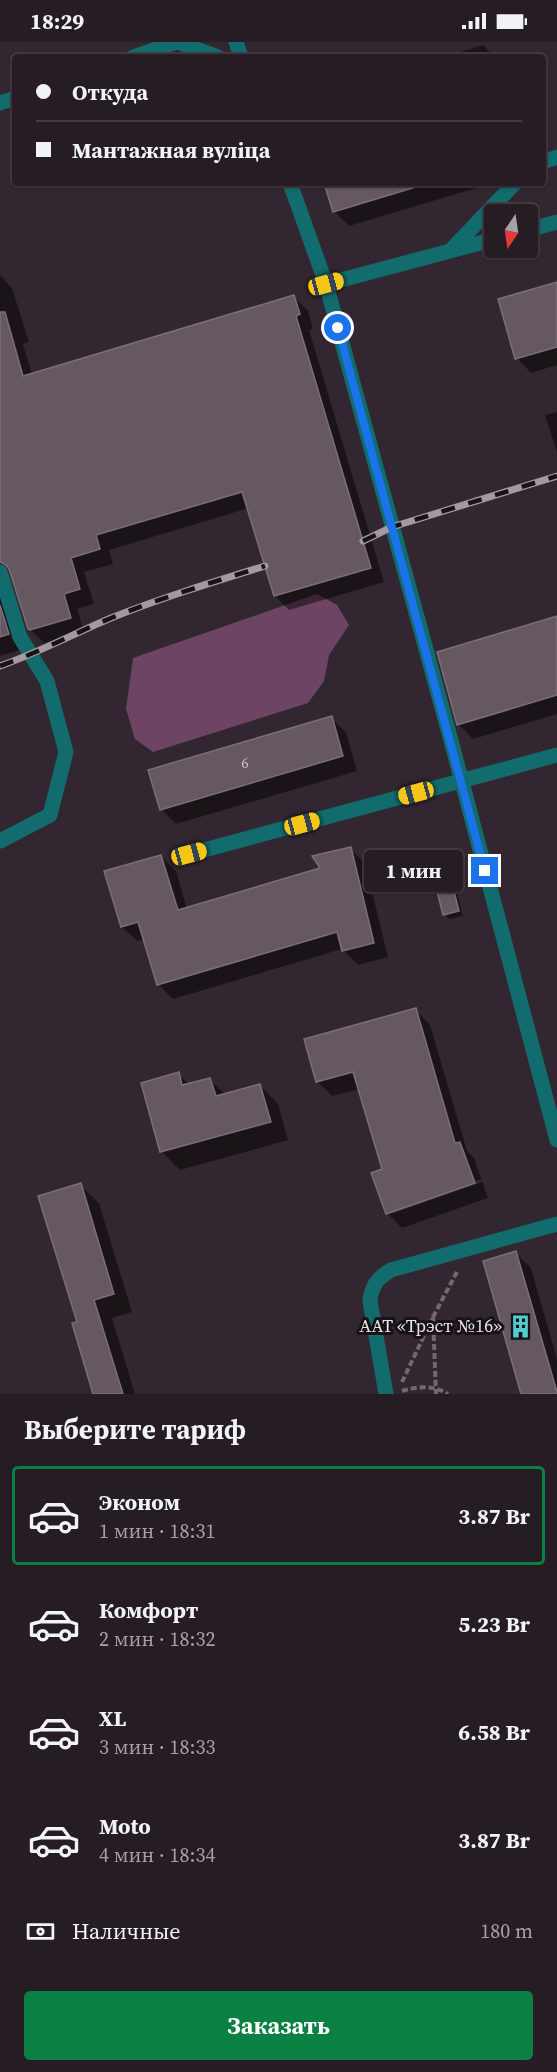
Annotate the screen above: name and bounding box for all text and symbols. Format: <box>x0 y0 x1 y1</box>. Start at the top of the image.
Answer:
text: 18:29 <box>30 6 84 36</box>
text: Откуда <box>72 77 148 107</box>
text: Мантажная вуліца <box>72 135 270 165</box>
north arrow <box>484 204 538 258</box>
map controls <box>484 204 538 258</box>
car <box>306 271 346 297</box>
route start <box>324 314 351 341</box>
house number: 6 <box>241 752 249 773</box>
car <box>396 780 436 806</box>
car <box>282 811 322 837</box>
car <box>169 841 209 867</box>
callout: 1 мин <box>365 850 464 892</box>
text: 1 мин <box>386 857 441 885</box>
route end <box>471 857 498 884</box>
place label: ААТ «Трэст №16» <box>359 1313 502 1338</box>
building icon: ААТ «Трэст №16» <box>507 1313 533 1339</box>
text: Выберите тариф <box>24 1411 246 1448</box>
text: Эконом <box>99 1487 180 1517</box>
icon: car <box>27 1489 81 1543</box>
text: 3.87 Br <box>458 1501 530 1531</box>
text: 1 мин · 18:31 <box>99 1517 215 1545</box>
text: Комфорт <box>99 1595 198 1625</box>
icon: car <box>27 1597 81 1651</box>
text: 5.23 Br <box>458 1609 530 1639</box>
text: 2 мин · 18:32 <box>99 1625 215 1653</box>
text: XL <box>99 1703 126 1733</box>
icon: car <box>27 1705 81 1759</box>
text: 6.58 Br <box>458 1717 530 1747</box>
text: 3 мин · 18:33 <box>99 1733 215 1761</box>
text: Moto <box>99 1811 151 1841</box>
icon: car <box>27 1813 81 1867</box>
text: 3.87 Br <box>458 1825 530 1855</box>
text: 4 мин · 18:34 <box>99 1841 215 1869</box>
icon: cash <box>24 1915 57 1948</box>
text: Наличные <box>72 1916 181 1946</box>
text: 180 m <box>480 1917 533 1945</box>
button: Заказать <box>24 1991 533 2060</box>

